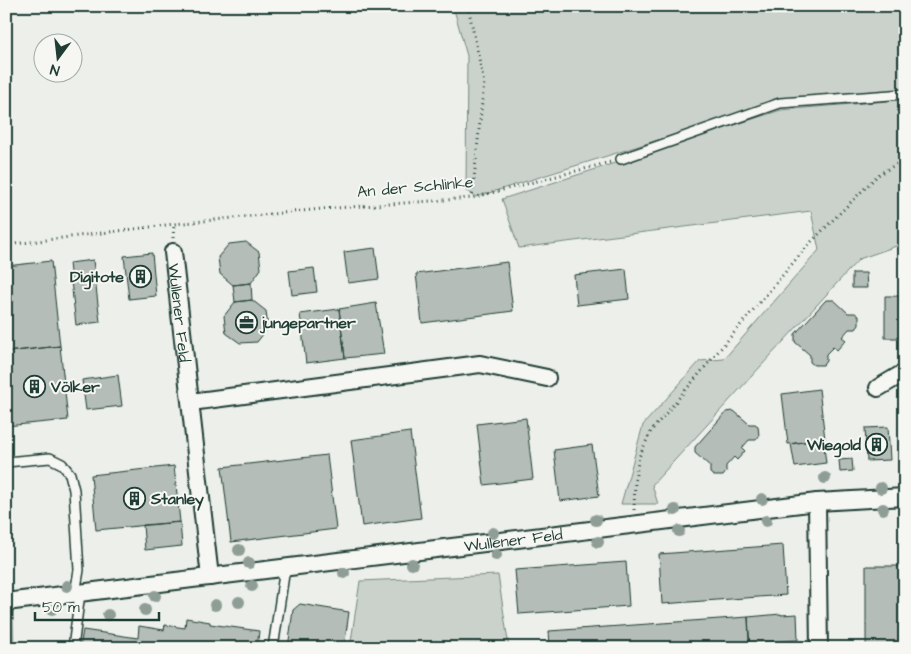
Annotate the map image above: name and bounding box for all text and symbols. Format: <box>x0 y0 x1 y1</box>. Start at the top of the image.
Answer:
north arrow <box>32 32 82 82</box>
text: N <box>48 59 62 80</box>
street label: An der Schlinke <box>356 171 474 203</box>
street label: Wullener Feld <box>162 262 195 363</box>
building icon: Digitote <box>128 264 152 288</box>
place label: Digitote <box>70 266 124 290</box>
office icon: jungepartner <box>234 310 258 334</box>
place label: jungepartner <box>259 312 356 336</box>
building icon: Völker <box>23 374 47 398</box>
place label: Völker <box>50 376 100 398</box>
building icon: Wiegold <box>865 432 889 456</box>
place label: Wiegold <box>806 434 862 458</box>
building icon: Stanley <box>123 486 147 510</box>
place label: Stanley <box>150 488 204 511</box>
street label: Wullener Feld <box>463 523 564 557</box>
scale bar <box>35 589 159 621</box>
text: 50 m <box>42 597 80 618</box>

